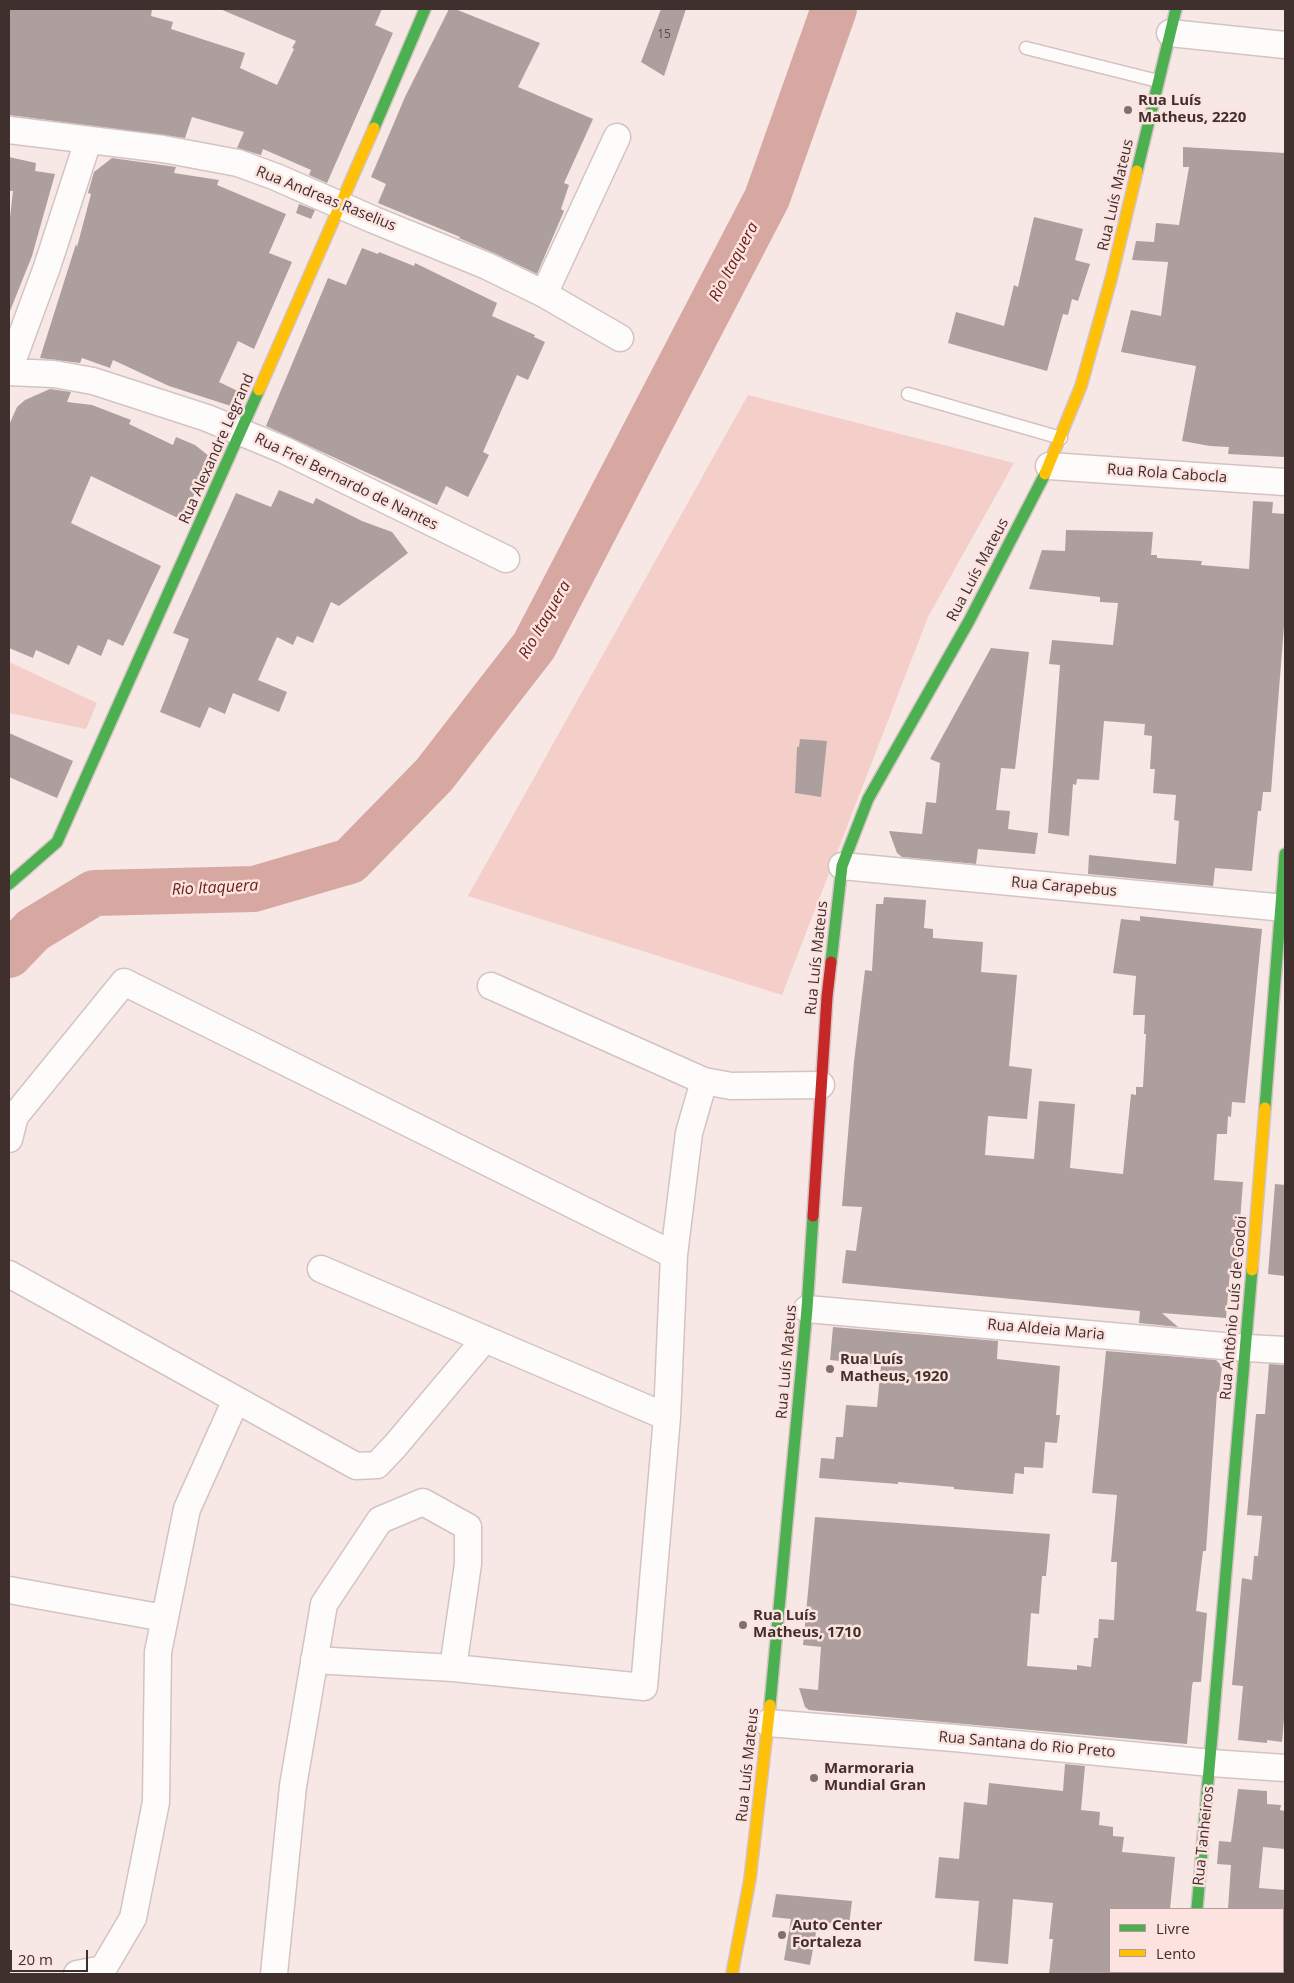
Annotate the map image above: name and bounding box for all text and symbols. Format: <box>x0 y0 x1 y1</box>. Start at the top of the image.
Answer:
house number: 15 <box>657 28 671 42</box>
place label: Rua Luís Matheus, 2220 <box>1138 92 1246 127</box>
marker: Rua Luís Matheus, 2220 <box>1122 104 1134 116</box>
street label: Rua Luís Mateus <box>1094 137 1138 253</box>
street label: Rua Andreas Raselius <box>253 163 399 235</box>
water label: Rio Itaquera <box>705 219 763 305</box>
street label: Rua Alexandre Legrand <box>176 371 258 527</box>
street label: Rua Frei Bernardo de Nantes <box>251 430 441 534</box>
street label: Rua Rola Cabocla <box>1106 461 1228 487</box>
street label: Rua Luís Mateus <box>943 515 1013 625</box>
water label: Rio Itaquera <box>515 578 575 662</box>
street label: Rua Carapebus <box>1010 873 1118 901</box>
water label: Rio Itaquera <box>171 876 259 900</box>
street label: Rua Luís Mateus <box>802 900 832 1016</box>
street label: Rua Antônio Luís de Godoi <box>1217 1215 1251 1401</box>
street label: Rua Luís Mateus <box>773 1304 801 1420</box>
street label: Rua Aldeia Maria <box>987 1316 1105 1344</box>
place label: Rua Luís Matheus, 1920 <box>840 1351 948 1386</box>
marker: Rua Luís Matheus, 1920 <box>824 1363 836 1375</box>
place label: Rua Luís Matheus, 1710 <box>753 1607 861 1642</box>
marker: Rua Luís Matheus, 1710 <box>737 1619 749 1631</box>
street label: Rua Luís Mateus <box>733 1707 763 1823</box>
street label: Rua Santana do Rio Preto <box>938 1728 1116 1762</box>
place label: Marmoraria Mundial Gran <box>824 1760 926 1795</box>
marker: Marmoraria Mundial Gran <box>808 1772 820 1784</box>
street label: Rua Tanheiros <box>1190 1785 1218 1887</box>
legend <box>1109 1908 1284 1973</box>
place label: Auto Center Fortaleza <box>792 1917 882 1952</box>
text: Livre <box>1156 1918 1190 1938</box>
marker: Auto Center Fortaleza <box>776 1929 788 1941</box>
scale bar <box>12 1940 90 1972</box>
text: Lento <box>1156 1943 1196 1963</box>
text: 20 m <box>18 1949 53 1969</box>

